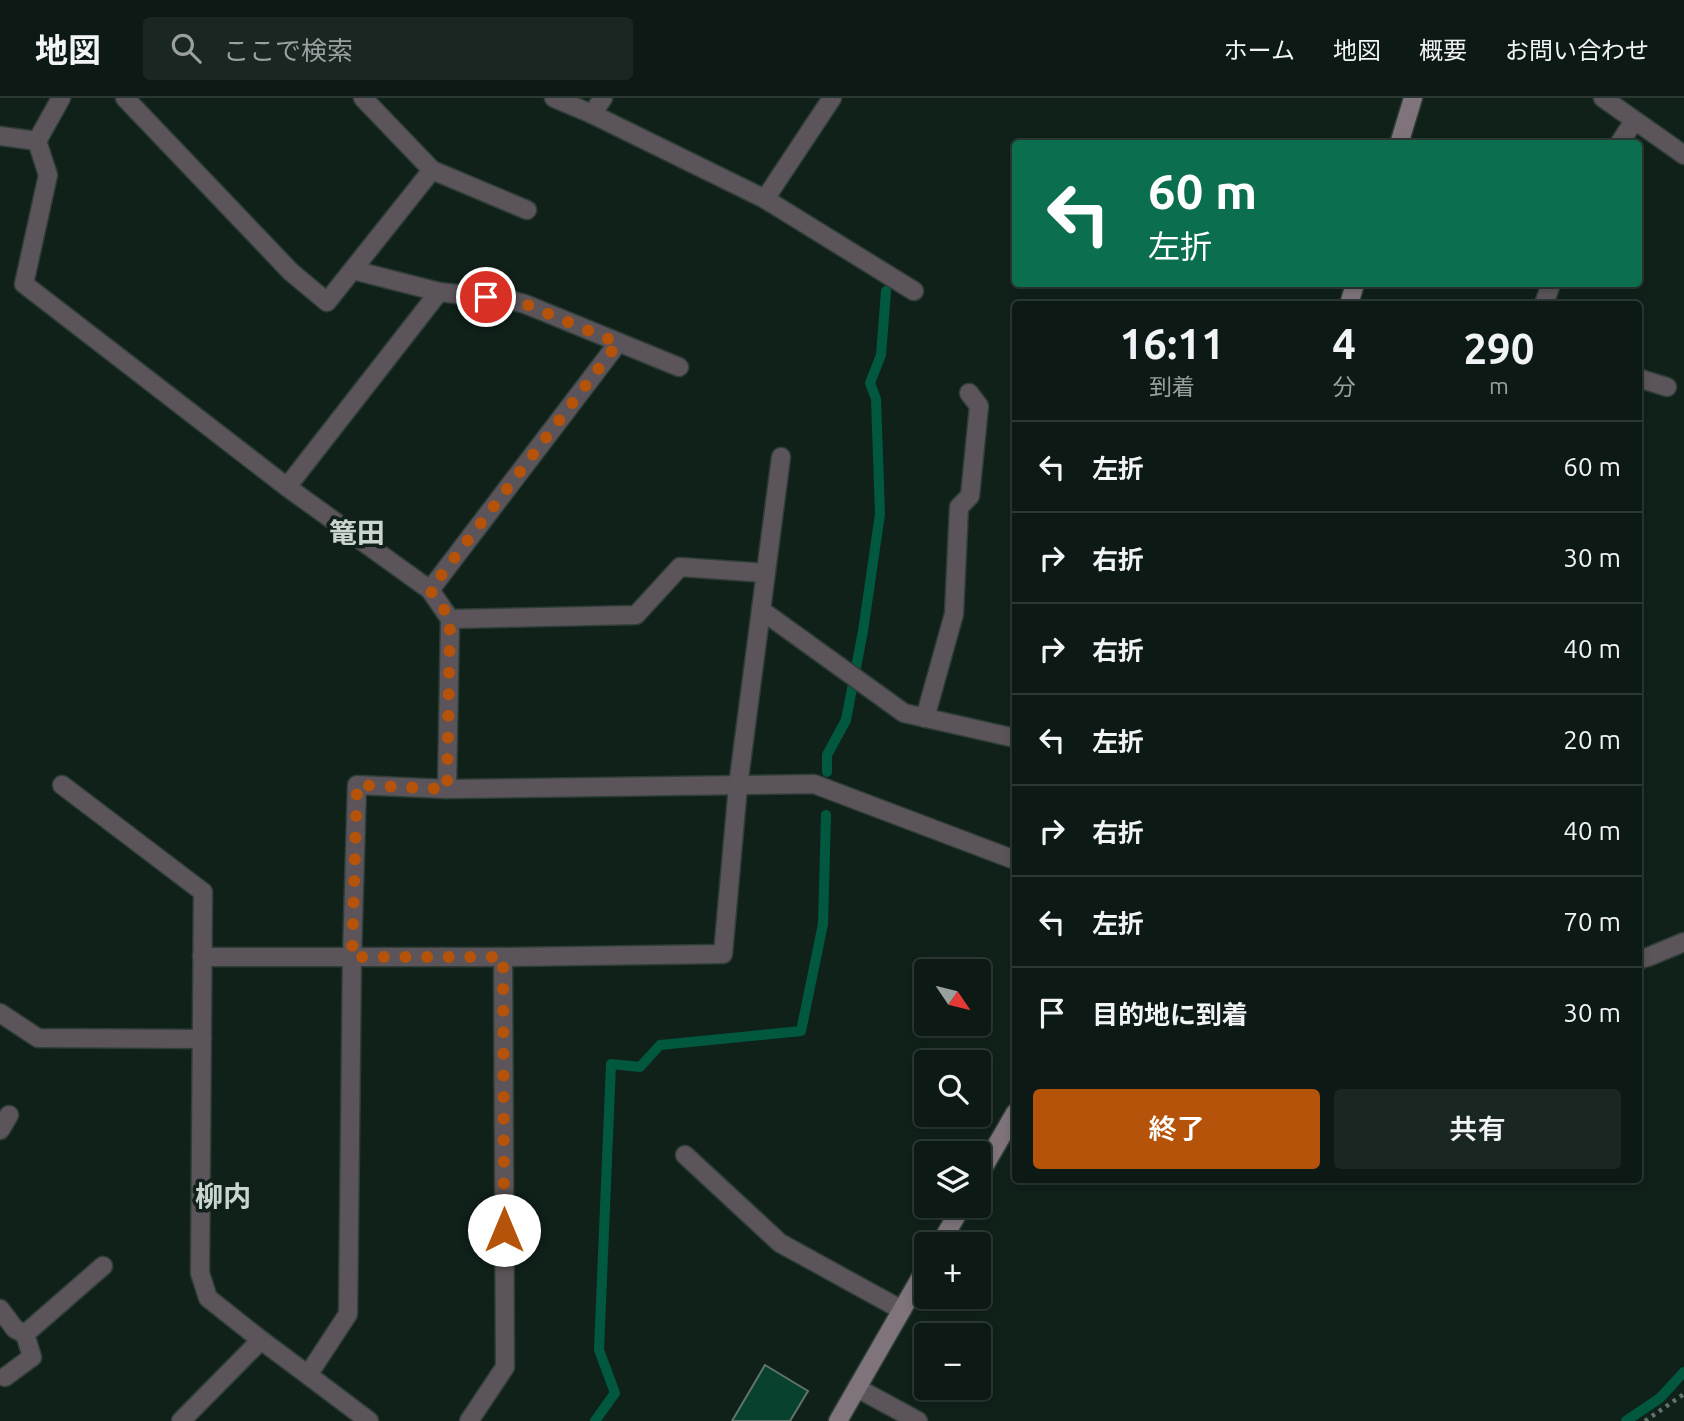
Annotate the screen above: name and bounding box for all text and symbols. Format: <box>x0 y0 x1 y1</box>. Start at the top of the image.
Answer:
search box <box>143 17 633 80</box>
icon: search <box>167 29 205 67</box>
text: 地図 <box>35 31 101 68</box>
text: ここで検索 <box>223 36 353 65</box>
text: ホーム <box>1224 37 1295 64</box>
text: 地図 <box>1333 37 1381 64</box>
text: 概要 <box>1419 37 1467 64</box>
text: お問い合わせ <box>1505 37 1649 64</box>
text: 60 m <box>1148 163 1257 218</box>
icon: left <box>1033 168 1124 259</box>
text: 左折 <box>1148 228 1212 264</box>
pin <box>456 267 516 327</box>
icon: arrive <box>467 278 505 316</box>
text: 16:11 <box>1120 320 1225 367</box>
text: 4 <box>1332 320 1356 367</box>
text: 290 <box>1463 325 1534 372</box>
text: m <box>1489 373 1509 398</box>
text: 到着 <box>1149 374 1195 399</box>
text: 分 <box>1333 374 1356 399</box>
icon: left <box>1033 448 1071 486</box>
text: 60 m <box>1563 452 1621 481</box>
text: 左折 <box>1092 454 1144 483</box>
district label: 篭田 <box>329 517 385 548</box>
icon: right <box>1033 539 1071 577</box>
text: 30 m <box>1563 543 1621 572</box>
text: 右折 <box>1092 545 1144 574</box>
icon: right <box>1033 630 1071 668</box>
text: 40 m <box>1563 634 1621 663</box>
text: 右折 <box>1092 636 1144 665</box>
icon: left <box>1033 721 1071 759</box>
text: 20 m <box>1563 725 1621 754</box>
text: 左折 <box>1092 727 1144 756</box>
icon: right <box>1033 812 1071 850</box>
text: 40 m <box>1563 816 1621 845</box>
text: 右折 <box>1092 818 1144 847</box>
icon: left <box>1033 903 1071 941</box>
text: 70 m <box>1563 907 1621 936</box>
text: 左折 <box>1092 909 1144 938</box>
north arrow <box>914 959 990 1036</box>
map controls <box>914 959 991 1400</box>
icon: arrive <box>1033 994 1071 1032</box>
text: 30 m <box>1563 998 1621 1027</box>
text: 目的地に到着 <box>1092 1000 1248 1029</box>
button: search <box>914 1050 991 1127</box>
button: 終了 <box>1033 1089 1320 1169</box>
button: 共有 <box>1334 1089 1621 1169</box>
button: layers <box>914 1141 991 1218</box>
district label: 柳内 <box>195 1180 251 1211</box>
position arrow <box>467 1193 541 1267</box>
button: + <box>914 1232 991 1309</box>
button: − <box>914 1323 991 1400</box>

